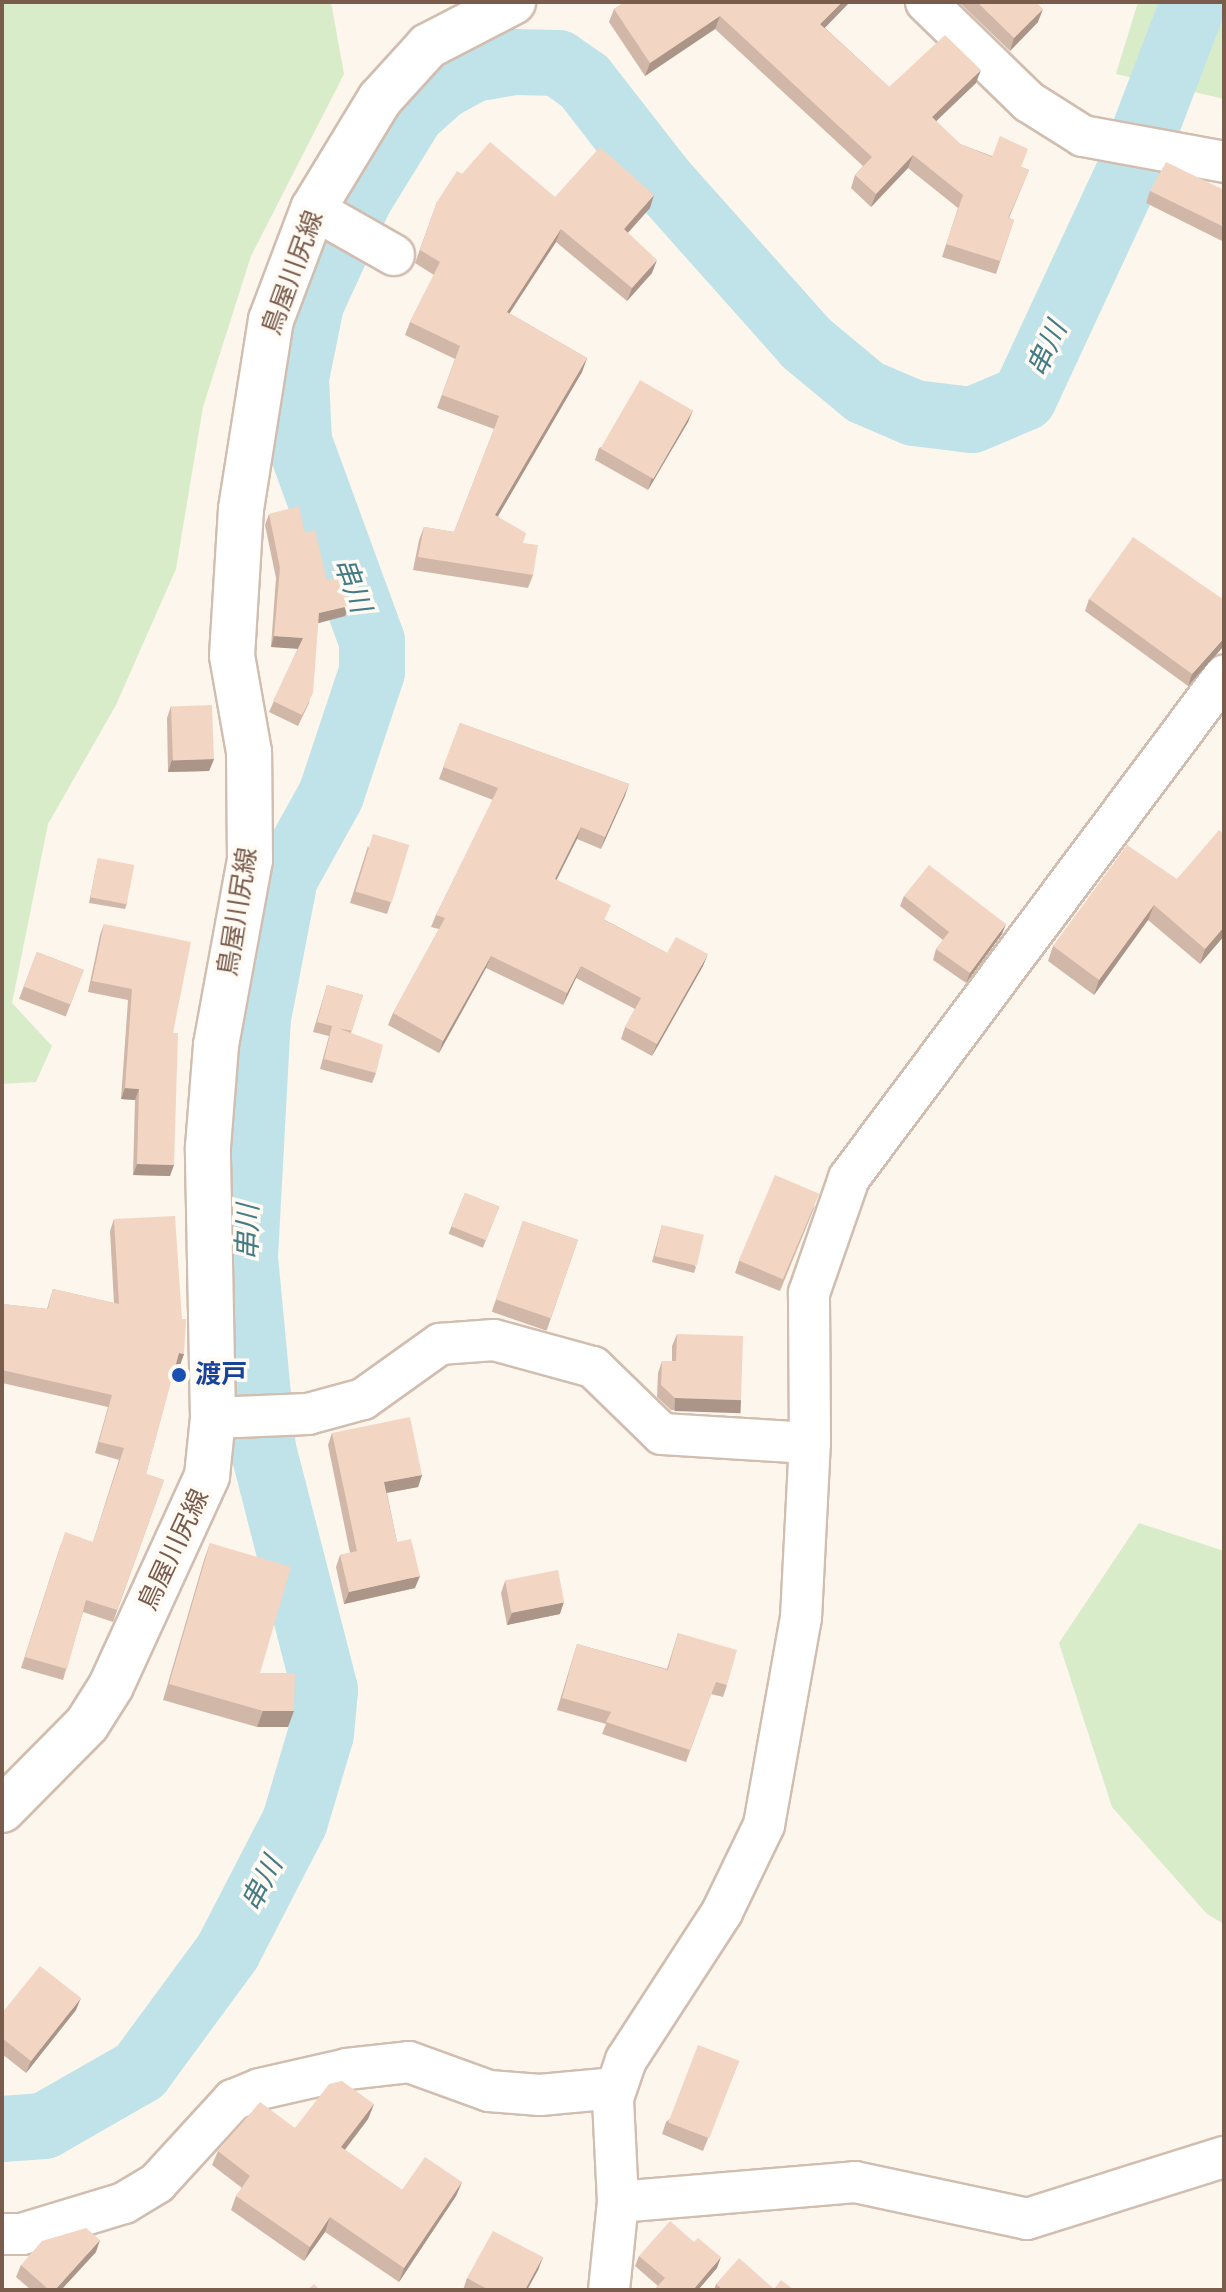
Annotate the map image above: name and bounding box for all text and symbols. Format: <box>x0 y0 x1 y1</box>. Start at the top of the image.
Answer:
street label: 鳥屋川尻線 <box>256 207 330 339</box>
water label: 串川 <box>1020 317 1074 381</box>
water label: 串川 <box>327 553 377 617</box>
street label: 鳥屋川尻線 <box>212 845 264 979</box>
water label: 串川 <box>231 1204 265 1260</box>
place label: 渡戸 <box>195 1359 247 1391</box>
marker: 渡戸 <box>170 1366 188 1384</box>
street label: 鳥屋川尻線 <box>132 1484 216 1616</box>
water label: 串川 <box>234 1851 290 1917</box>

